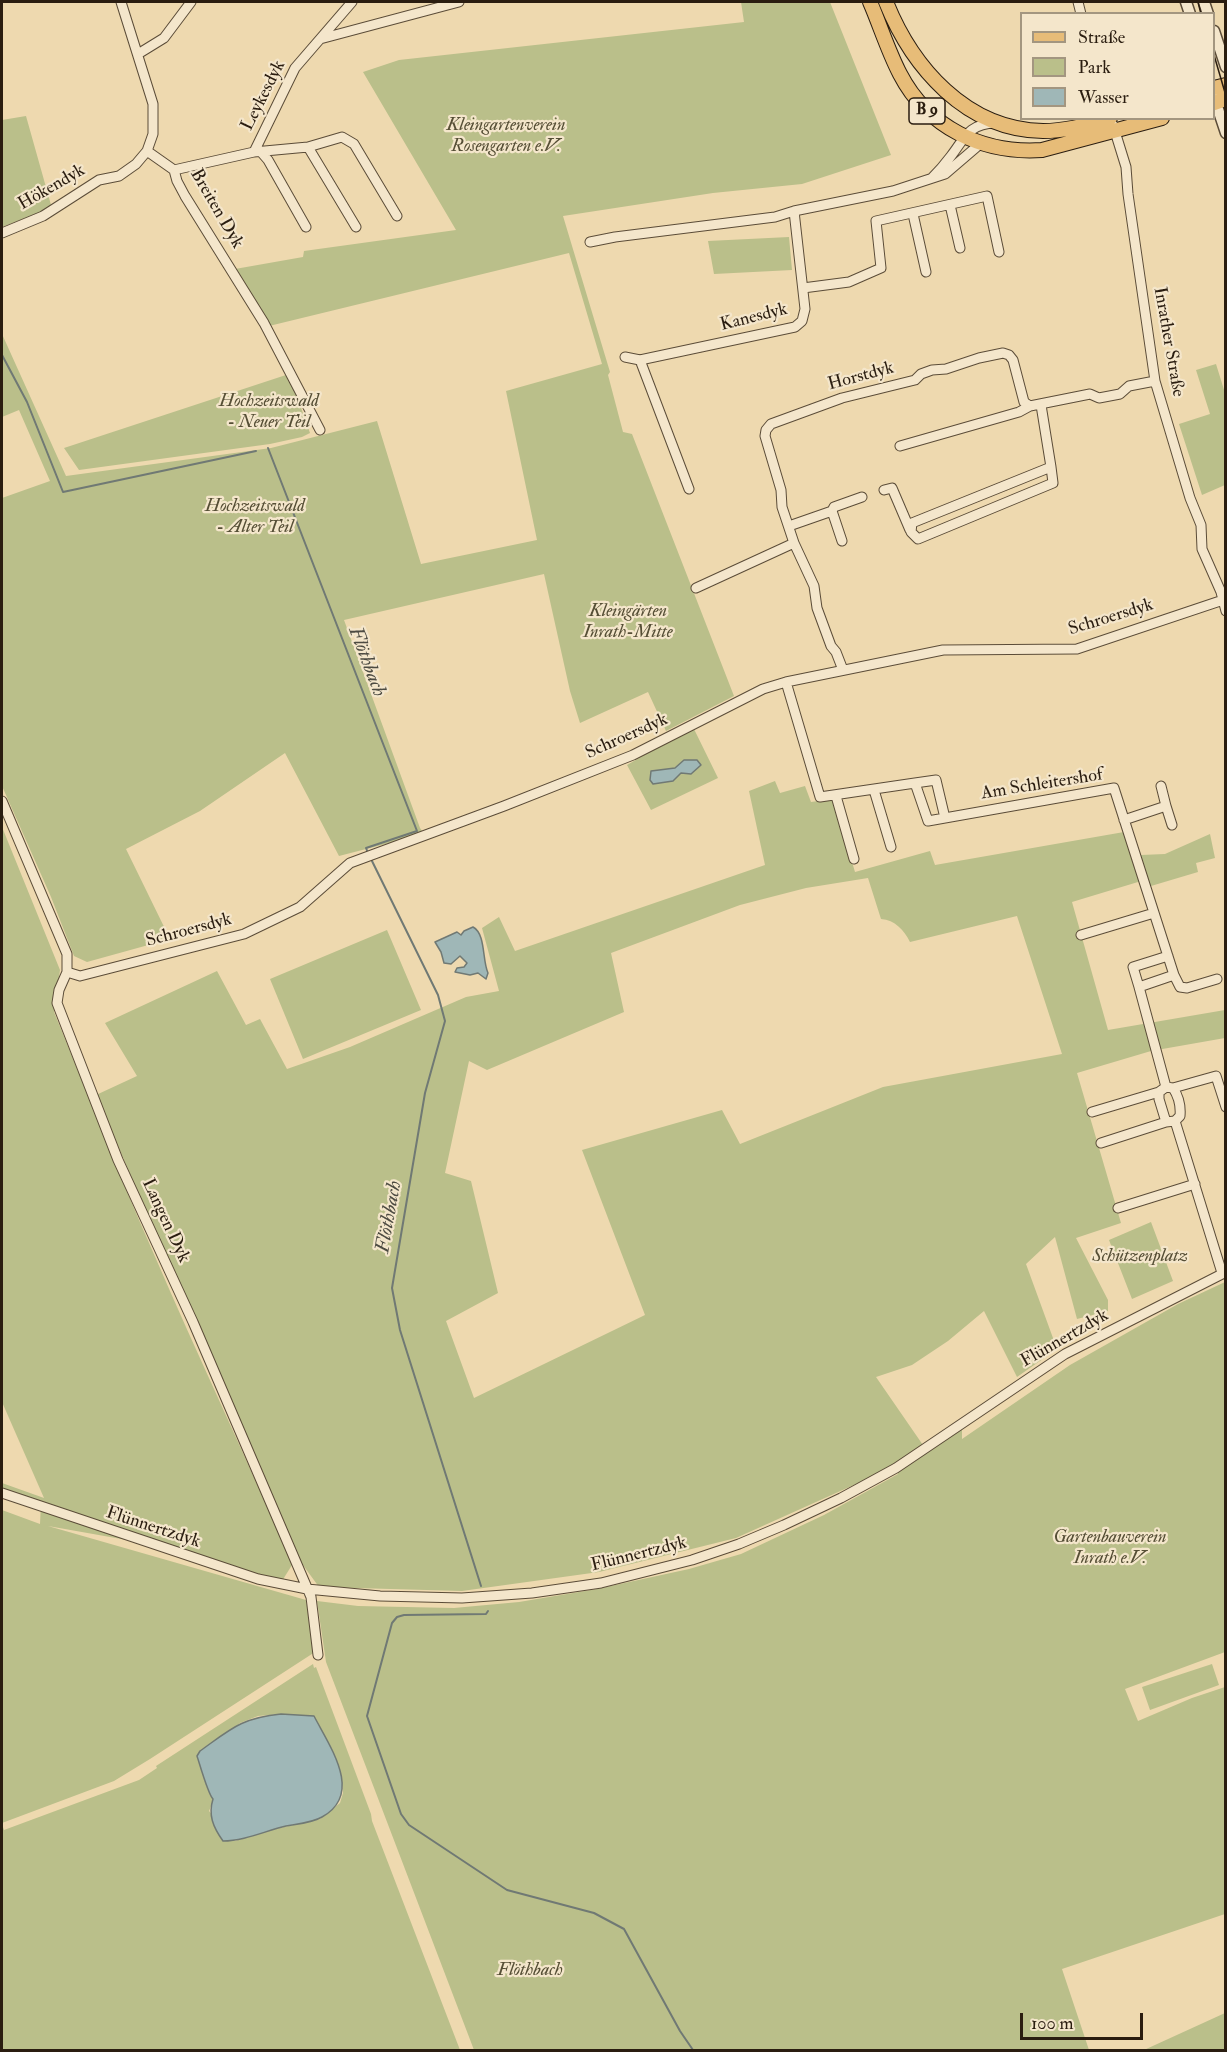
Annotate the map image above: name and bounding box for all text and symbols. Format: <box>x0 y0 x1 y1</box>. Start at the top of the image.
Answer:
legend <box>1020 12 1215 120</box>
text: Straße <box>1078 26 1125 49</box>
text: Park <box>1078 56 1111 79</box>
street label: Leykesdyk <box>237 57 291 135</box>
text: Wasser <box>1078 86 1129 109</box>
road number: B 9 <box>909 98 945 124</box>
park label: Kleingartenverein Rosengarten e.V. <box>447 115 565 158</box>
street label: Hökendyk <box>15 160 89 216</box>
street label: Breiten Dyk <box>185 165 247 253</box>
street label: Inrather Straße <box>1148 285 1188 399</box>
street label: Kanesdyk <box>718 299 790 337</box>
street label: Horstdyk <box>826 358 896 396</box>
park label: Hochzeitswald - Neuer Teil <box>219 391 319 434</box>
park label: Hochzeitswald - Alter Teil <box>205 496 305 538</box>
street label: Schroersdyk <box>1066 595 1156 641</box>
park label: Kleingärten Inrath-Mitte <box>583 601 673 644</box>
water label: Flöthbach <box>342 624 390 700</box>
street label: Schroersdyk <box>582 709 672 765</box>
street label: Am Schleitershof <box>980 765 1104 805</box>
street label: Schroersdyk <box>144 909 234 953</box>
street label: Langen Dyk <box>136 1175 194 1267</box>
water label: Flöthbach <box>372 1179 408 1255</box>
park label: Schützenplatz <box>1092 1246 1188 1268</box>
street label: Flünnertzdyk <box>1017 1305 1113 1373</box>
street label: Flünnertzdyk <box>103 1503 203 1553</box>
park label: Gartenbauverein Inrath e.V. <box>1053 1527 1167 1570</box>
street label: Flünnertzdyk <box>589 1533 689 1577</box>
park label: Flöthbach <box>497 1960 563 1982</box>
scale bar <box>1023 2001 1146 2039</box>
text: 100 m <box>1031 2012 1074 2035</box>

